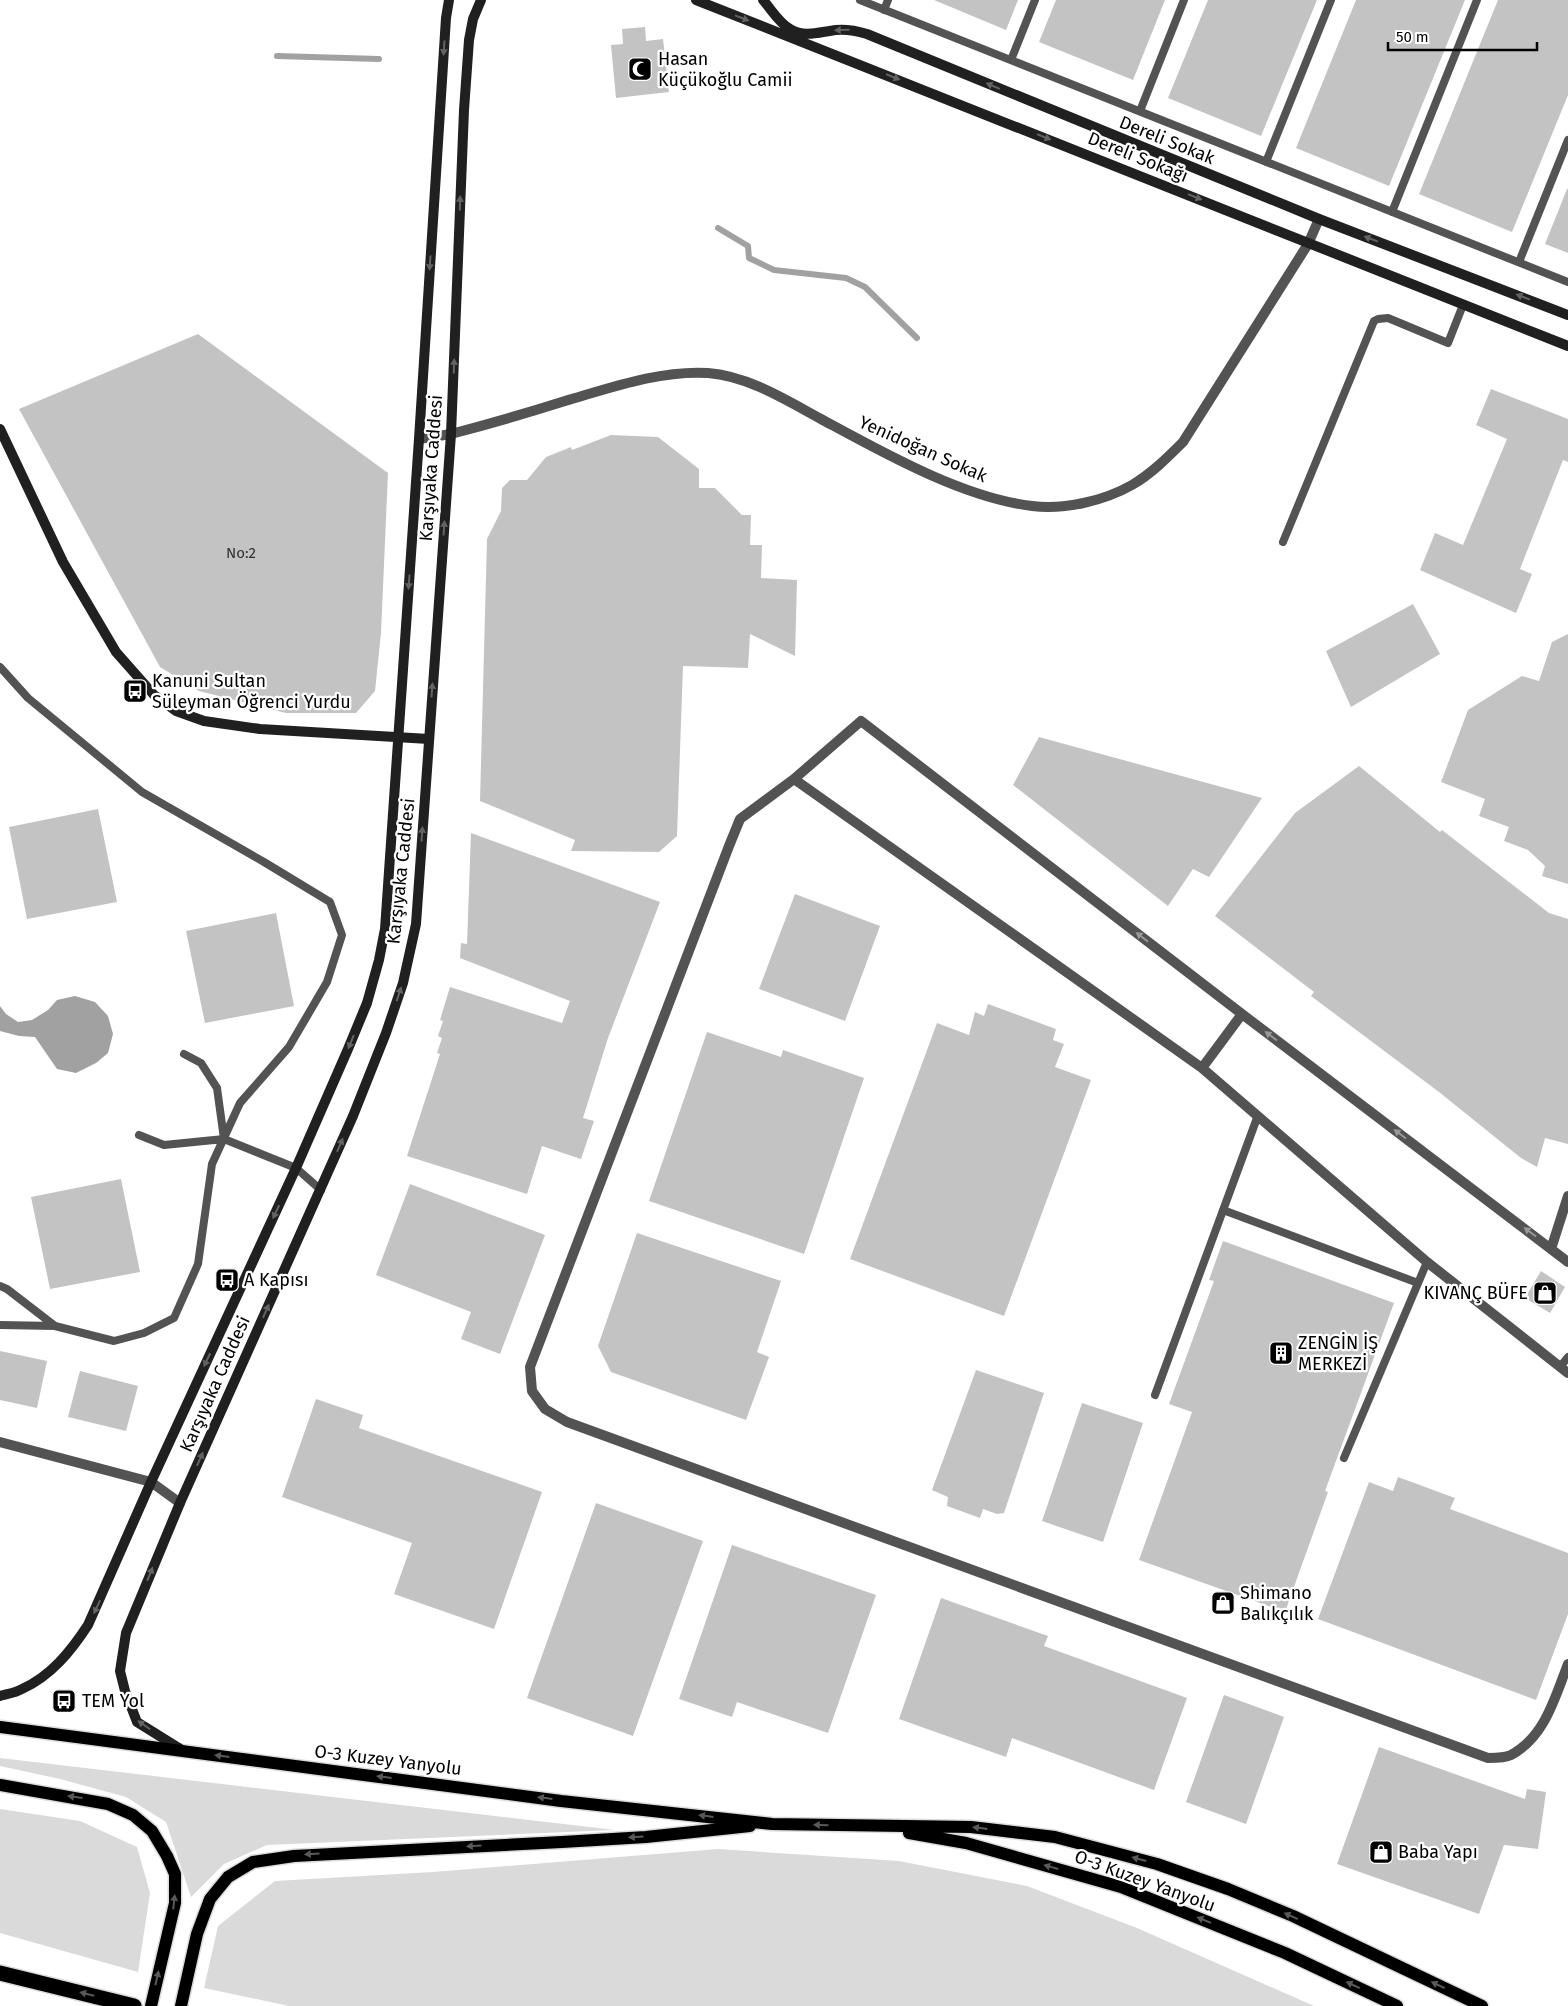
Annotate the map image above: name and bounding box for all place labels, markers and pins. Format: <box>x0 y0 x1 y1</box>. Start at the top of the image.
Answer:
place label: Hasan Küçükoğlu Camii <box>658 48 793 91</box>
mosque icon: Hasan Küçükoğlu Camii <box>627 56 653 82</box>
place label: Kanuni Sultan Süleyman Öğrenci Yurdu <box>152 670 351 713</box>
bus stop icon: Kanuni Sultan Süleyman Öğrenci Yurdu <box>122 678 148 704</box>
bus stop icon: A Kapısı <box>214 1267 240 1293</box>
place label: A Kapısı <box>244 1269 309 1291</box>
shop icon: KIVANÇ BÜFE <box>1532 1280 1558 1306</box>
place label: KIVANÇ BÜFE <box>1424 1282 1528 1304</box>
place label: ZENGİN İŞ MERKEZİ <box>1298 1332 1378 1375</box>
building icon: ZENGİN İŞ MERKEZİ <box>1268 1340 1294 1366</box>
place label: Shimano Balıkçılık <box>1240 1582 1314 1625</box>
shop icon: Shimano Balıkçılık <box>1210 1590 1236 1616</box>
bus stop icon: TEM Yol <box>51 1688 77 1714</box>
place label: TEM Yol <box>82 1690 144 1712</box>
shop icon: Baba Yapı <box>1368 1839 1394 1865</box>
place label: Baba Yapı <box>1398 1841 1478 1863</box>

